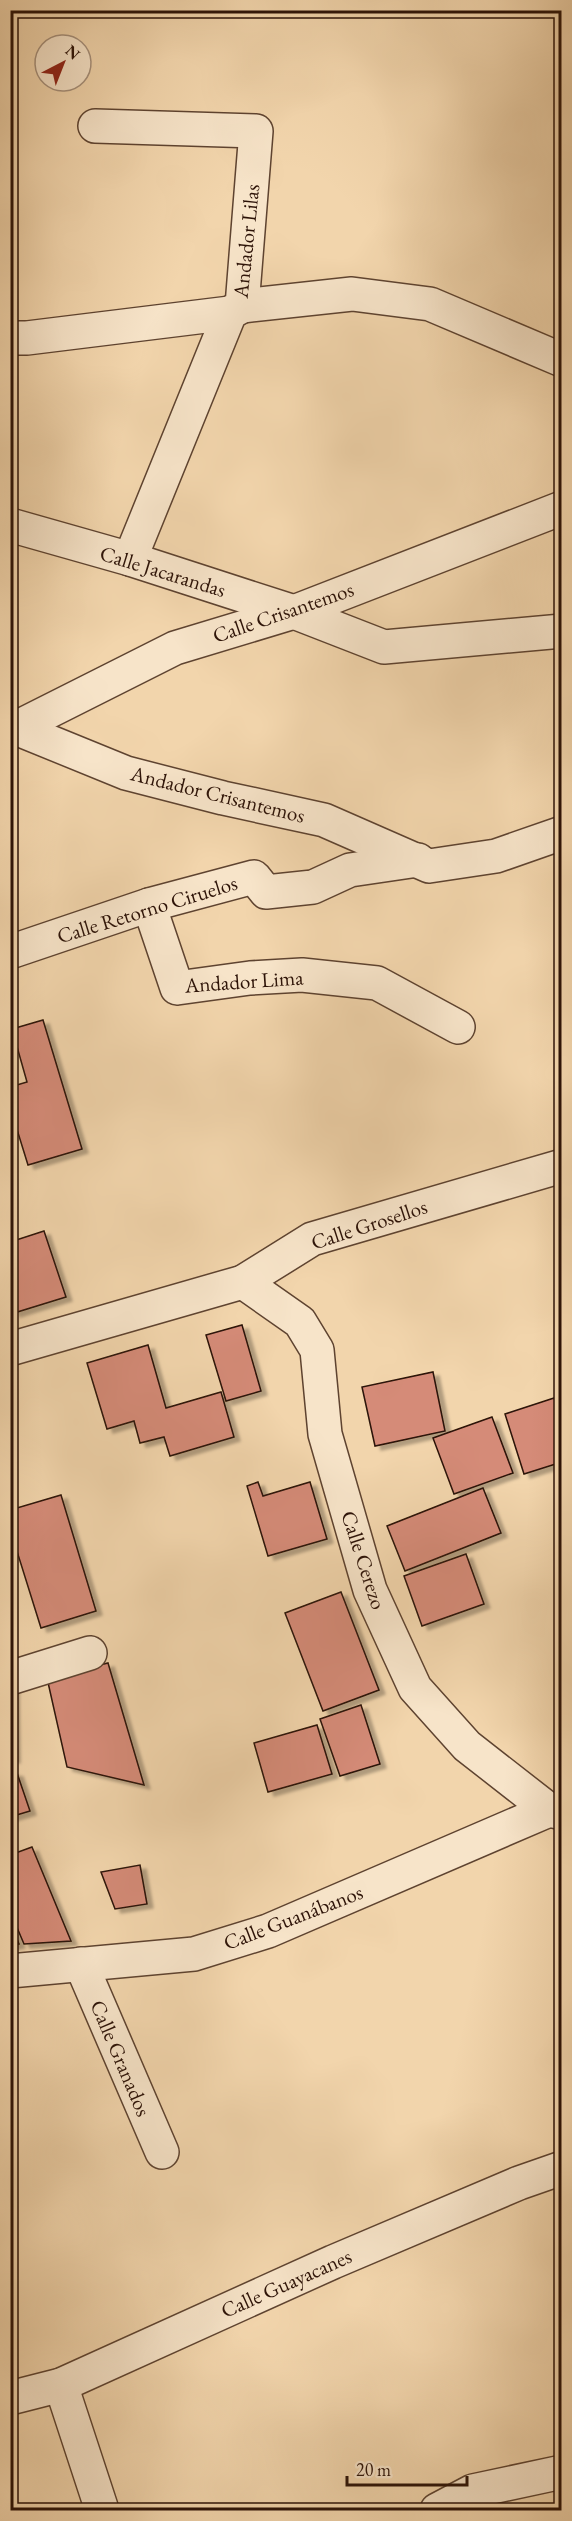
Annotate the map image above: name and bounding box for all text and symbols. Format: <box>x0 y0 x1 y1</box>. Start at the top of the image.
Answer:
north arrow <box>33 33 93 93</box>
text: N <box>61 40 85 64</box>
street label: Andador Lilas <box>226 182 265 300</box>
street label: Calle Jacarandas <box>97 539 229 603</box>
street label: Calle Crisantemos <box>209 575 357 649</box>
street label: Andador Crisantemos <box>127 759 308 829</box>
street label: Calle Retorno Ciruelos <box>54 869 241 949</box>
street label: Andador Lima <box>183 963 305 999</box>
street label: Calle Grosellos <box>307 1192 431 1255</box>
street label: Calle Cerezo <box>335 1507 393 1613</box>
street label: Calle Guanábanos <box>220 1878 367 1956</box>
street label: Calle Granados <box>84 1996 158 2120</box>
street label: Calle Guayacanes <box>216 2242 356 2324</box>
scale bar <box>347 2449 467 2487</box>
text: 20 m <box>356 2458 391 2481</box>

